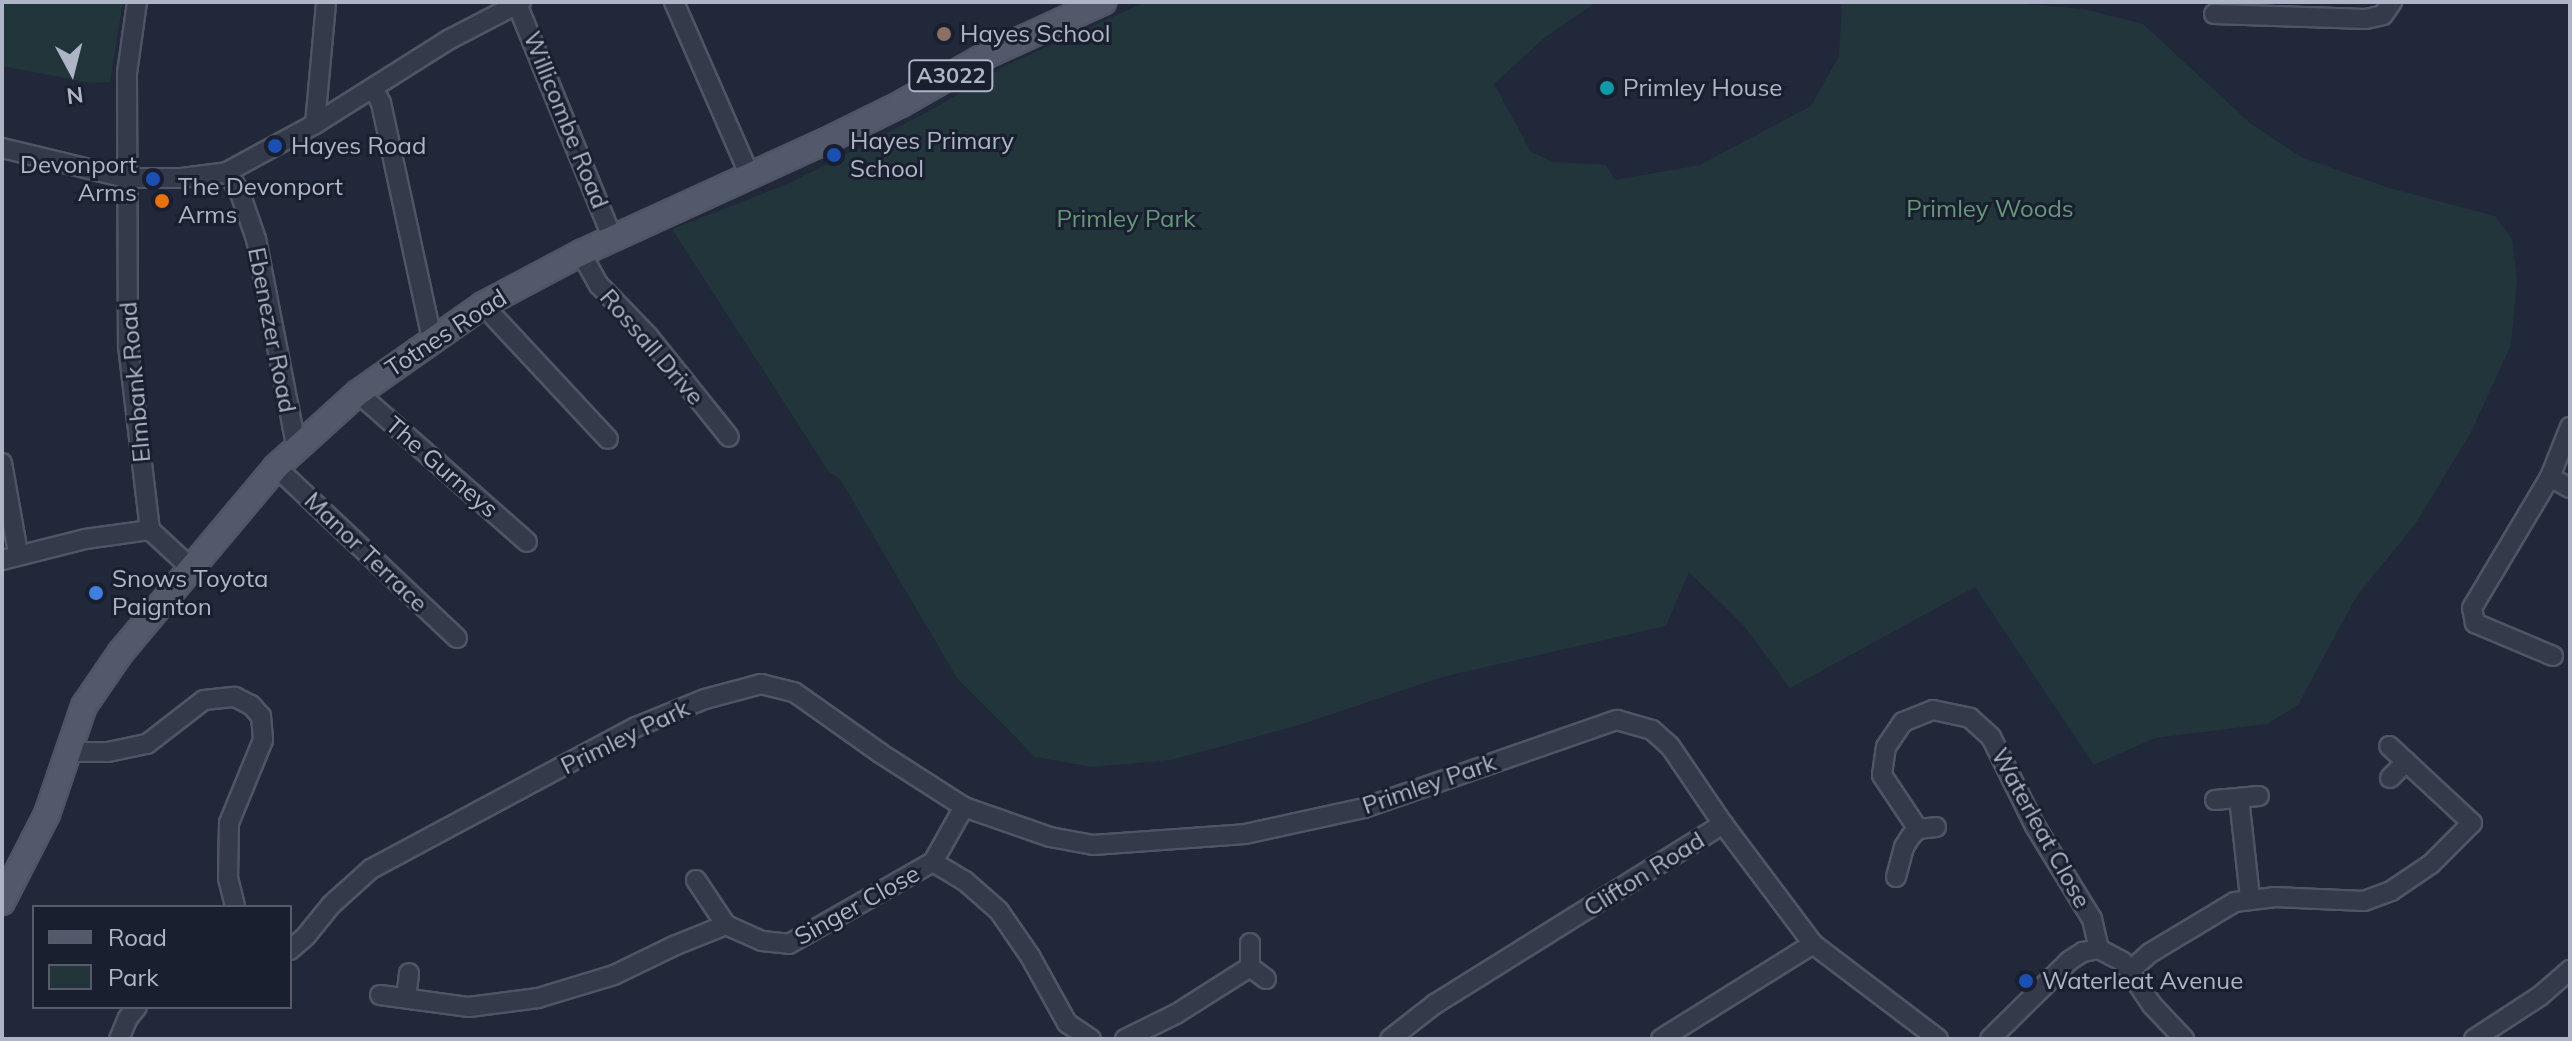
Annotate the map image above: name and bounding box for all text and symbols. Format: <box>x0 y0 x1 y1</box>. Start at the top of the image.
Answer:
place label: Hayes School <box>960 20 1110 48</box>
marker: Hayes School <box>935 25 953 43</box>
street label: Willicombe Road <box>517 27 615 213</box>
north arrow <box>32 32 112 112</box>
road number: A3022 <box>907 58 995 94</box>
place label: Primley House <box>1623 74 1782 102</box>
marker: Primley House <box>1598 79 1616 97</box>
text: N <box>65 81 85 111</box>
place label: Hayes Primary School <box>850 127 1014 183</box>
place label: Hayes Road <box>291 132 426 160</box>
marker: Hayes Road <box>266 137 284 155</box>
marker: Hayes Primary School <box>825 146 843 164</box>
place label: Devonport Arms <box>20 151 137 207</box>
marker: Devonport Arms <box>144 170 162 188</box>
place label: The Devonport Arms <box>178 173 343 229</box>
marker: The Devonport Arms <box>153 192 171 210</box>
park label: Primley Woods <box>1906 195 2074 223</box>
park label: Primley Park <box>1056 205 1196 233</box>
street label: Ebenezer Road <box>242 245 302 415</box>
street label: Totnes Road <box>380 283 512 383</box>
street label: Rossall Drive <box>594 283 710 411</box>
street label: Elmbank Road <box>114 300 156 464</box>
street label: The Gurneys <box>380 410 504 524</box>
street label: Manor Terrace <box>299 486 433 618</box>
place label: Snows Toyota Paignton <box>112 565 268 621</box>
marker: Snows Toyota Paignton <box>87 584 105 602</box>
street label: Primley Park <box>556 694 694 780</box>
street label: Waterleat Close <box>1985 743 2097 913</box>
street label: Primley Park <box>1359 748 1499 820</box>
street label: Clifton Road <box>1578 826 1710 922</box>
street label: Singer Close <box>790 859 924 951</box>
legend <box>32 905 292 1009</box>
text: Road <box>108 922 167 952</box>
text: Park <box>108 962 159 992</box>
place label: Waterleat Avenue <box>2042 967 2243 995</box>
marker: Waterleat Avenue <box>2017 972 2035 990</box>

